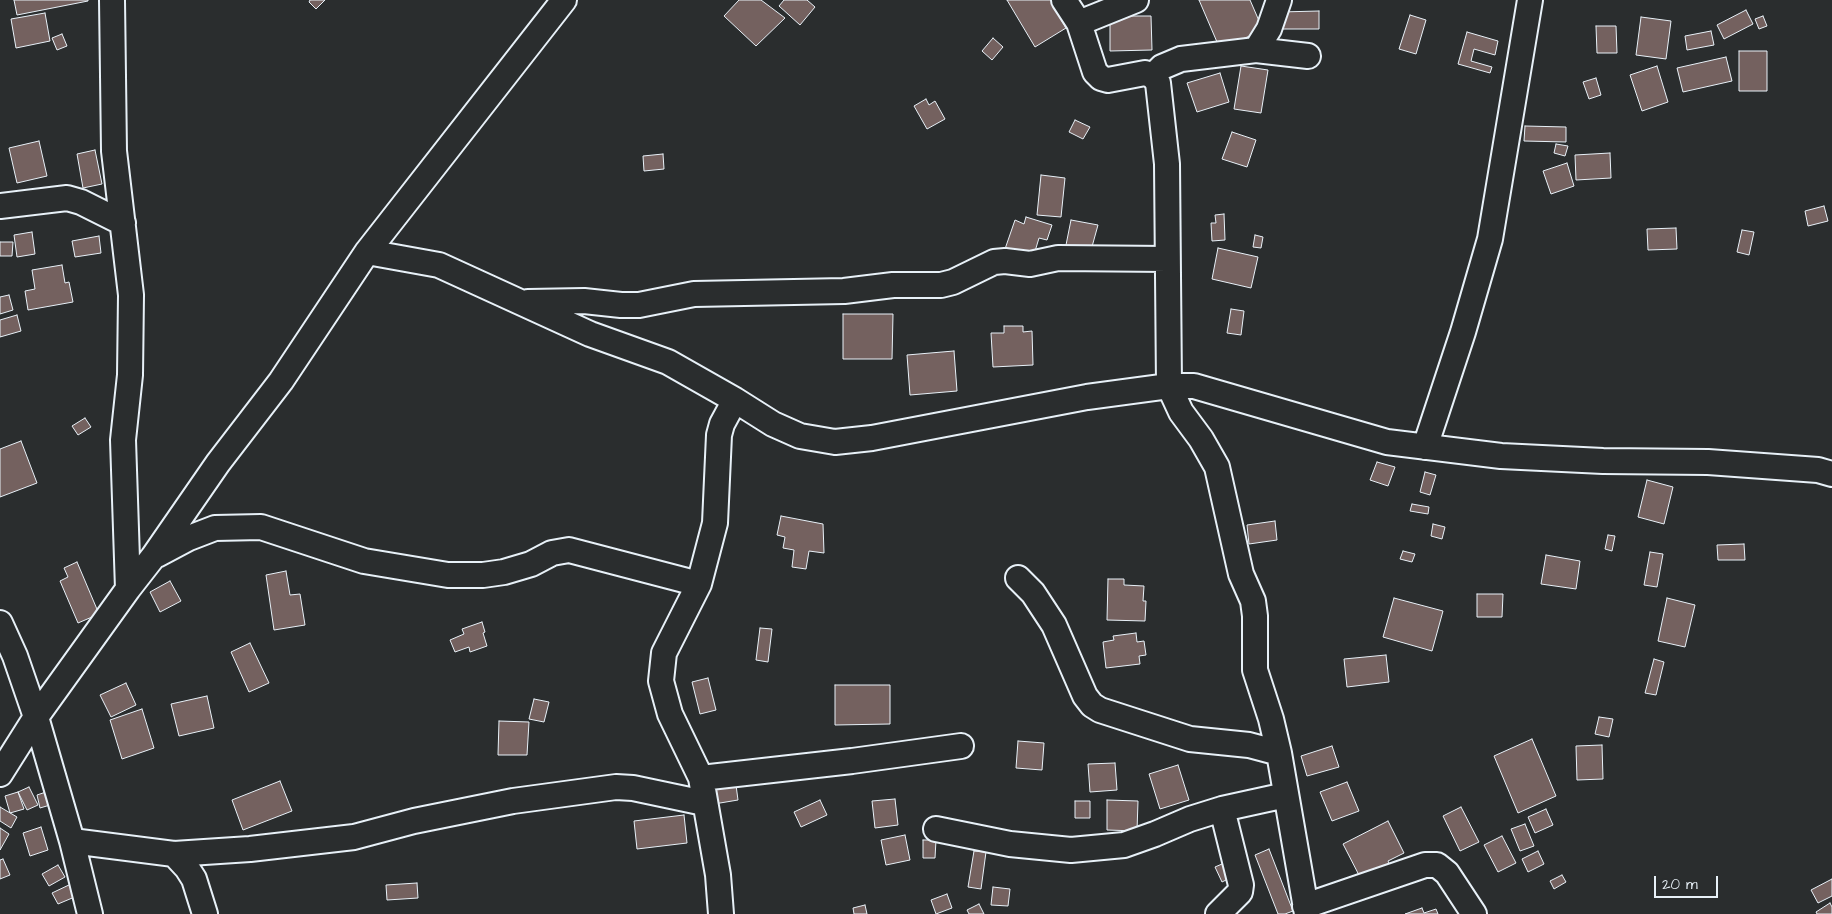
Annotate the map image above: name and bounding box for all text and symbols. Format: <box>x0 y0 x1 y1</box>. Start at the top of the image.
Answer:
scale bar <box>1657 866 1721 898</box>
text: 20 m <box>1662 874 1698 895</box>

